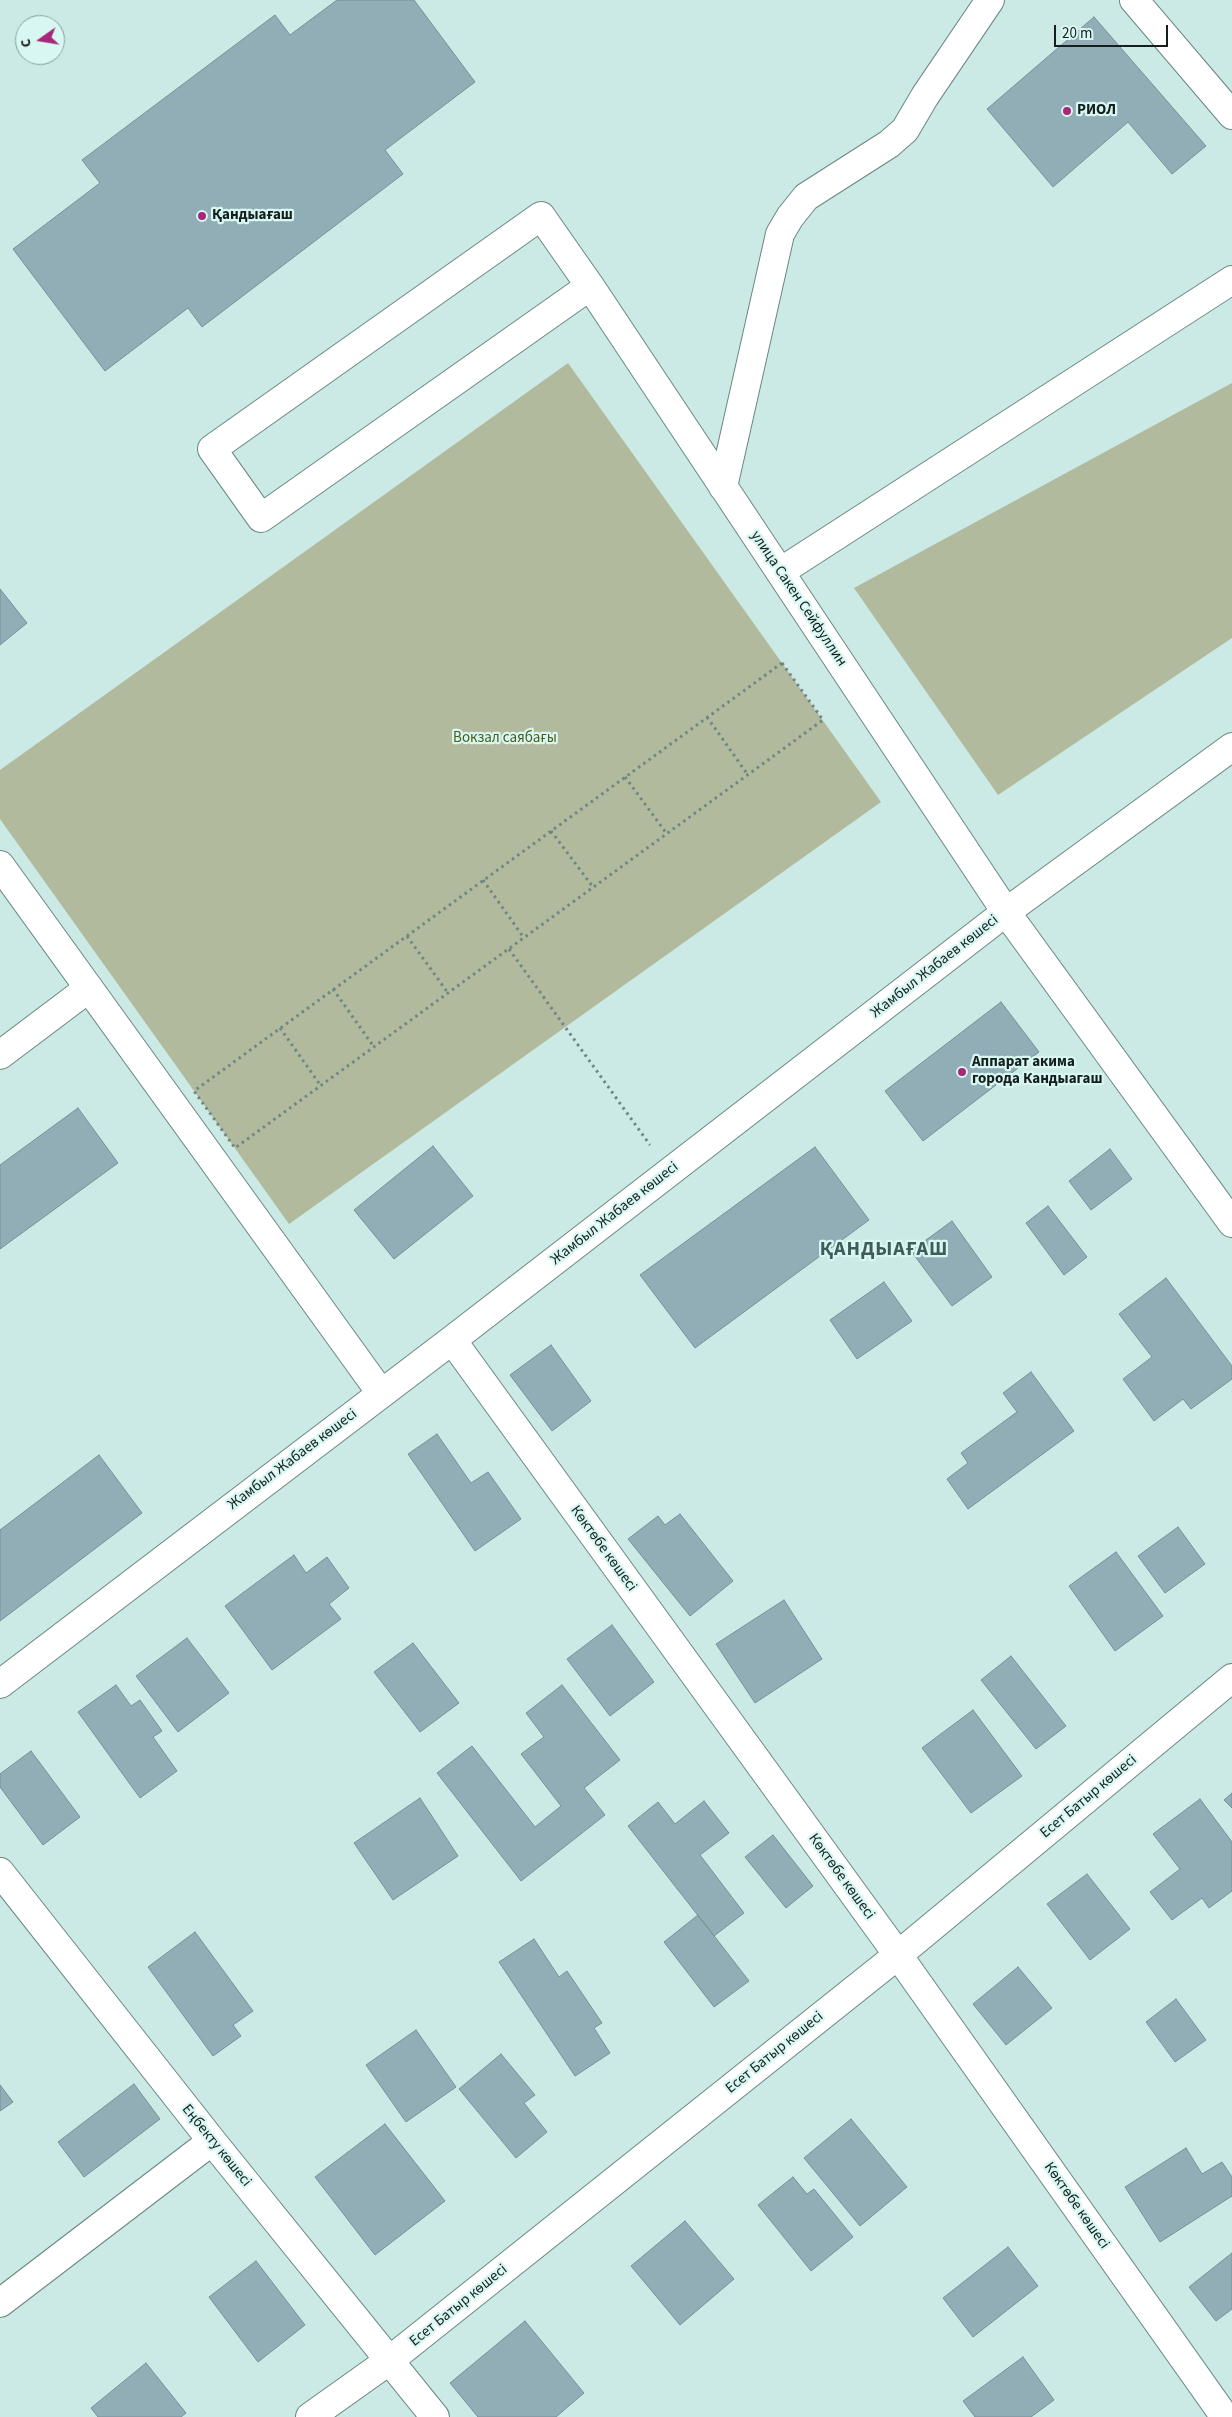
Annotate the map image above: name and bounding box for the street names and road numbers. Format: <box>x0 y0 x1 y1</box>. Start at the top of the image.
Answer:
street label: улица Сакен Сейфуллин <box>746 528 850 670</box>
street label: Жамбыл Жабаев көшесі <box>868 912 1002 1022</box>
street label: Жамбыл Жабаев көшесі <box>548 1159 682 1269</box>
street label: Жамбыл Жабаев көшесі <box>225 1406 361 1514</box>
street label: Көктөбе көшесі <box>566 1503 640 1595</box>
street label: Есет Батыр көшесі <box>1037 1751 1141 1843</box>
street label: Көктөбе көшесі <box>804 1831 878 1923</box>
street label: Есет Батыр көшесі <box>723 2008 827 2098</box>
street label: Еңбекту көшесі <box>177 2101 255 2191</box>
street label: Көктөбе көшесі <box>1039 2159 1113 2253</box>
street label: Есет Батыр көшесі <box>407 2261 511 2351</box>

